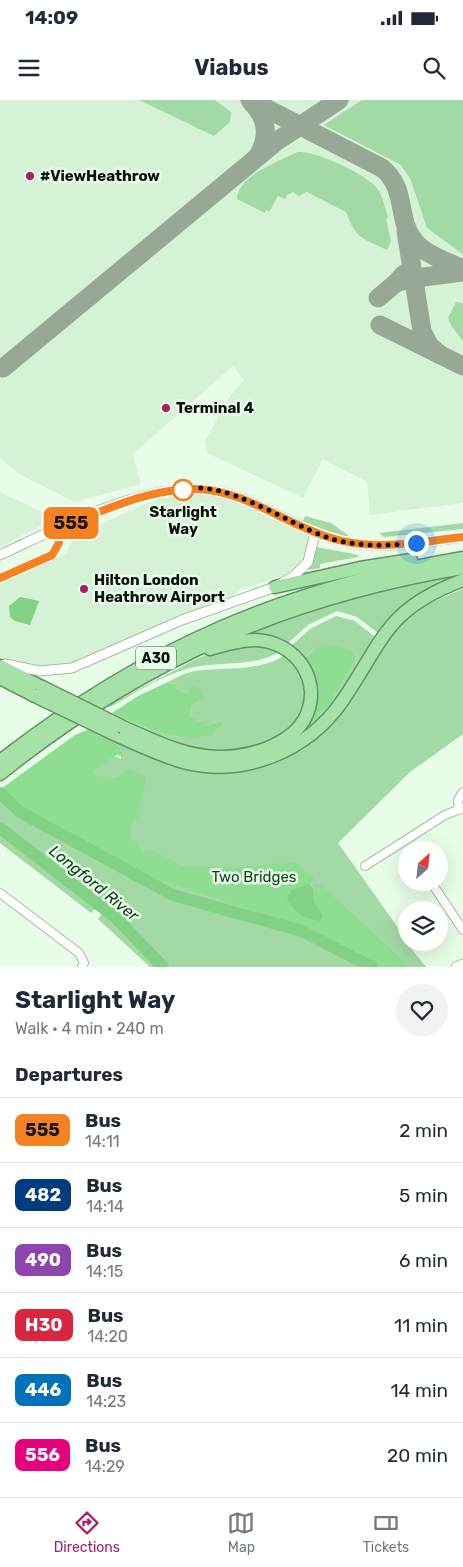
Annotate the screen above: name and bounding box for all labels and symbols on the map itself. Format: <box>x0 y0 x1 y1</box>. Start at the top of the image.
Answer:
place label: #ViewHeathrow <box>40 167 160 185</box>
marker: #ViewHeathrow <box>24 170 36 182</box>
place label: Terminal 4 <box>176 399 254 417</box>
marker: Terminal 4 <box>160 402 172 414</box>
marker: Starlight Way <box>172 479 194 501</box>
place label: Starlight Way <box>149 503 217 538</box>
line badge: 555 <box>42 507 100 539</box>
your location <box>404 531 429 556</box>
place label: Hilton London Heathrow Airport <box>94 571 225 606</box>
marker: Hilton London Heathrow Airport <box>78 583 90 595</box>
road number: A30 <box>136 646 176 670</box>
water label: Longford River <box>45 841 143 925</box>
north arrow <box>398 841 448 891</box>
park label: Two Bridges <box>212 868 297 886</box>

